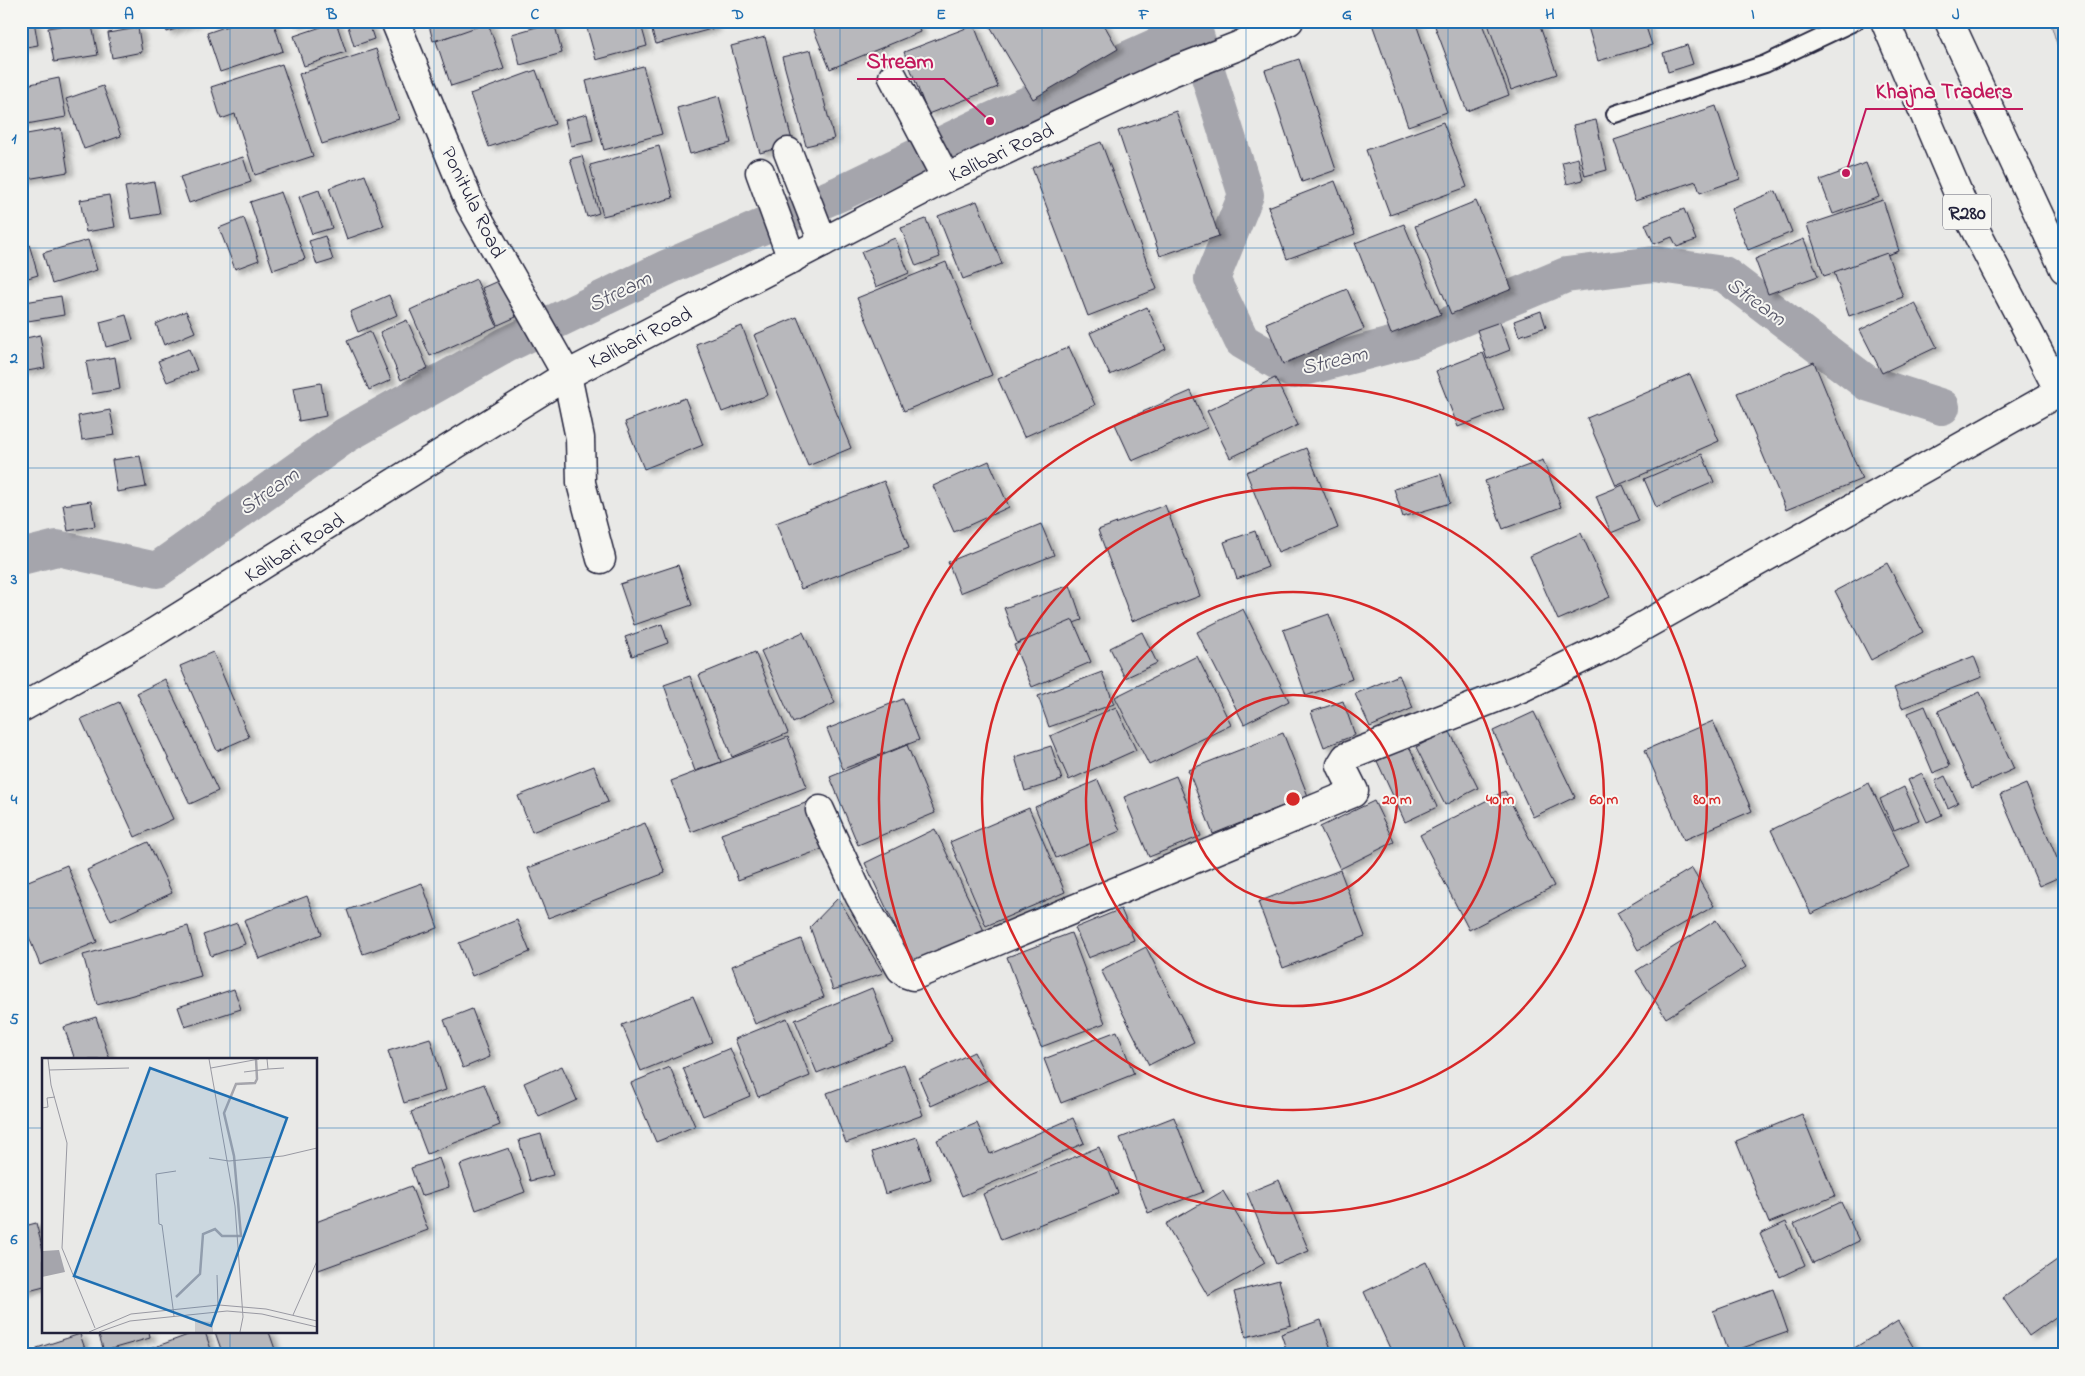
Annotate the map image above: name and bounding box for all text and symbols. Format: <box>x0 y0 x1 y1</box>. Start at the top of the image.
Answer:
text: A <box>124 3 134 27</box>
text: B <box>326 3 338 27</box>
text: C <box>531 3 540 27</box>
text: D <box>731 3 744 27</box>
text: E <box>936 3 946 27</box>
text: F <box>1138 3 1150 27</box>
text: G <box>1342 3 1352 27</box>
text: H <box>1545 3 1555 27</box>
text: I <box>1751 3 1755 27</box>
text: J <box>1952 3 1960 27</box>
callout: Stream <box>857 42 944 79</box>
text: Stream <box>866 47 934 79</box>
callout: Khajna Traders <box>1866 72 2023 109</box>
text: Khajna Traders <box>1875 77 2013 109</box>
street label: Kalibari Road <box>945 116 1059 191</box>
text: 1 <box>11 127 17 151</box>
street label: Ponitula Road <box>432 142 512 264</box>
road number: R280 <box>1943 194 1991 230</box>
water label: Stream <box>583 263 658 322</box>
water label: Stream <box>1719 270 1793 336</box>
street label: Kalibari Road <box>584 300 698 378</box>
water label: Stream <box>1298 339 1372 385</box>
text: 2 <box>9 347 18 371</box>
water label: Stream <box>233 460 307 525</box>
street label: Kalibari Road <box>239 506 351 591</box>
text: 3 <box>10 568 18 592</box>
text: 4 <box>10 788 18 812</box>
text: 20 m <box>1381 789 1412 811</box>
text: 40 m <box>1485 789 1514 811</box>
text: 60 m <box>1589 789 1619 811</box>
text: 80 m <box>1692 789 1721 811</box>
centre of rings <box>1284 790 1302 808</box>
text: 5 <box>9 1008 19 1032</box>
inset map <box>42 1058 318 1334</box>
text: 6 <box>9 1228 18 1252</box>

